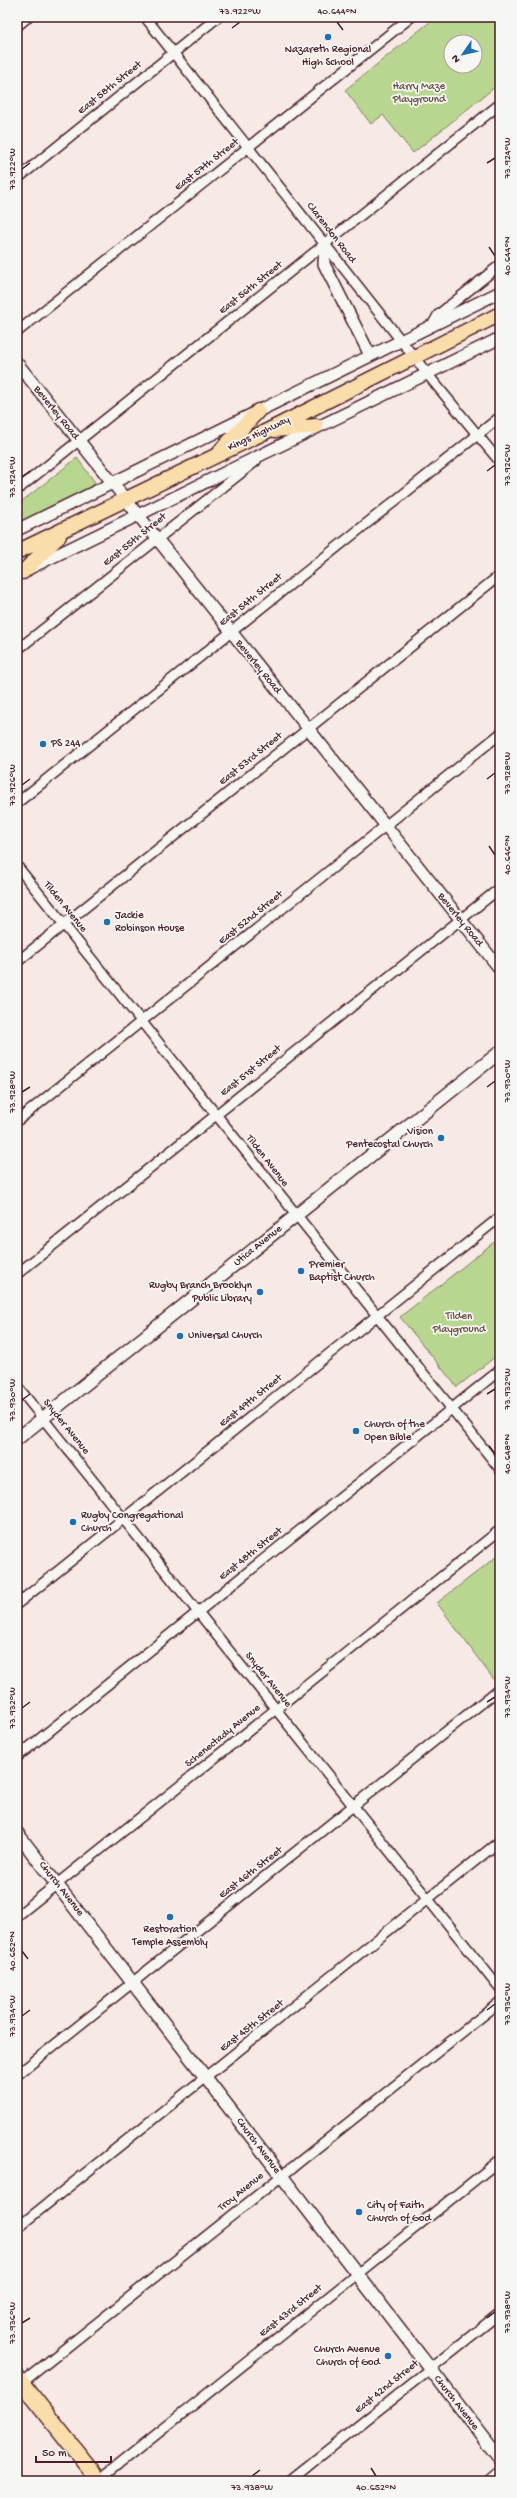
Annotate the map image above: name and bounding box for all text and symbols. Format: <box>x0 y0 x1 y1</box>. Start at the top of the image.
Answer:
text: 73.922°W <box>218 6 261 18</box>
text: 40.644°N <box>317 6 357 18</box>
marker: Nazareth Regional High School <box>323 32 333 42</box>
north arrow <box>443 34 483 74</box>
place label: Nazareth Regional High School <box>285 44 372 69</box>
text: N <box>449 52 463 65</box>
street label: East 58th Street <box>76 58 145 117</box>
park label: Harry Maze Playground <box>392 81 447 106</box>
street label: East 57th Street <box>173 135 243 194</box>
text: 73.924°W <box>502 137 514 180</box>
text: 73.922°W <box>7 148 19 191</box>
street label: Clarendon Road <box>304 200 359 267</box>
text: 40.644°N <box>502 236 514 276</box>
street label: East 56th Street <box>217 258 286 317</box>
street label: Beverley Road <box>30 383 82 444</box>
street label: Kings Highway <box>226 414 292 454</box>
text: 73.926°W <box>502 444 514 487</box>
text: 73.924°W <box>7 456 19 499</box>
street label: East 55th Street <box>101 510 170 569</box>
street label: East 54th Street <box>217 570 286 629</box>
street label: Beverley Road <box>232 637 284 698</box>
street label: East 53rd Street <box>217 729 286 788</box>
place label: PS 244 <box>50 738 81 750</box>
marker: PS 244 <box>38 739 48 749</box>
text: 73.928°W <box>502 752 514 795</box>
text: 73.926°W <box>7 764 19 807</box>
text: 40.646°N <box>502 835 514 875</box>
street label: Tilden Avenue <box>40 878 89 935</box>
street label: East 52nd Street <box>217 888 287 947</box>
street label: Beverley Road <box>434 890 486 951</box>
place label: Jackie Robinson House <box>115 910 185 935</box>
marker: Jackie Robinson House <box>102 917 112 927</box>
street label: East 51st Street <box>218 1042 285 1099</box>
text: 73.930°W <box>502 1059 514 1103</box>
text: 73.928°W <box>7 1071 19 1114</box>
place label: Vision Pentecostal Church <box>345 1126 434 1151</box>
street label: Tilden Avenue <box>243 1132 291 1189</box>
marker: Vision Pentecostal Church <box>436 1133 446 1143</box>
street label: Utica Avenue <box>231 1223 285 1269</box>
place label: Premier Baptist Church <box>308 1259 375 1284</box>
marker: Premier Baptist Church <box>296 1266 306 1276</box>
place label: Rugby Branch Brooklyn Public Library <box>149 1280 253 1305</box>
marker: Rugby Branch Brooklyn Public Library <box>255 1287 265 1297</box>
park label: Tilden Playground <box>432 1311 487 1336</box>
place label: Universal Church <box>188 1330 262 1342</box>
marker: Universal Church <box>175 1331 185 1341</box>
text: 73.932°W <box>502 1368 514 1411</box>
street label: East 49th Street <box>217 1371 286 1430</box>
text: 73.930°W <box>7 1378 19 1422</box>
street label: Snyder Avenue <box>40 1397 92 1457</box>
place label: Church of the Open Bible <box>364 1418 425 1444</box>
marker: Church of the Open Bible <box>351 1426 361 1436</box>
text: 40.648°N <box>502 1434 514 1474</box>
place label: Rugby Congregational Church <box>81 1510 184 1535</box>
marker: Rugby Congregational Church <box>68 1517 78 1527</box>
street label: East 48th Street <box>217 1524 286 1583</box>
street label: Snyder Avenue <box>242 1650 294 1710</box>
text: 73.934°W <box>502 1676 514 1719</box>
text: 73.932°W <box>7 1687 19 1730</box>
street label: Schenectady Avenue <box>183 1702 263 1770</box>
street label: East 46th Street <box>217 1844 286 1902</box>
street label: Church Avenue <box>36 1859 86 1919</box>
marker: Restoration Temple Assembly <box>165 1912 175 1922</box>
place label: Restoration Temple Assembly <box>131 1924 208 1949</box>
text: 40.652°N <box>7 1931 19 1971</box>
text: 73.936°W <box>502 1983 514 2026</box>
text: 73.934°W <box>7 1995 19 2038</box>
street label: East 45th Street <box>218 1997 287 2055</box>
street label: Church Avenue <box>233 2116 283 2176</box>
street label: Troy Avenue <box>215 2170 266 2215</box>
place label: City of Faith Church of God <box>367 2199 433 2225</box>
marker: City of Faith Church of God <box>354 2207 364 2217</box>
street label: East 43rd Street <box>257 2281 326 2340</box>
text: 73.938°W <box>502 2290 514 2334</box>
text: 73.936°W <box>7 2302 19 2345</box>
place label: Church Avenue Church of God <box>314 2344 382 2369</box>
marker: Church Avenue Church of God <box>383 2351 393 2361</box>
street label: East 42nd Street <box>353 2357 422 2416</box>
street label: Church Avenue <box>431 2373 481 2433</box>
scale bar <box>36 2438 111 2464</box>
text: 50 m <box>42 2447 67 2461</box>
text: 73.938°W <box>230 2482 274 2494</box>
text: 40.652°N <box>356 2482 396 2494</box>

